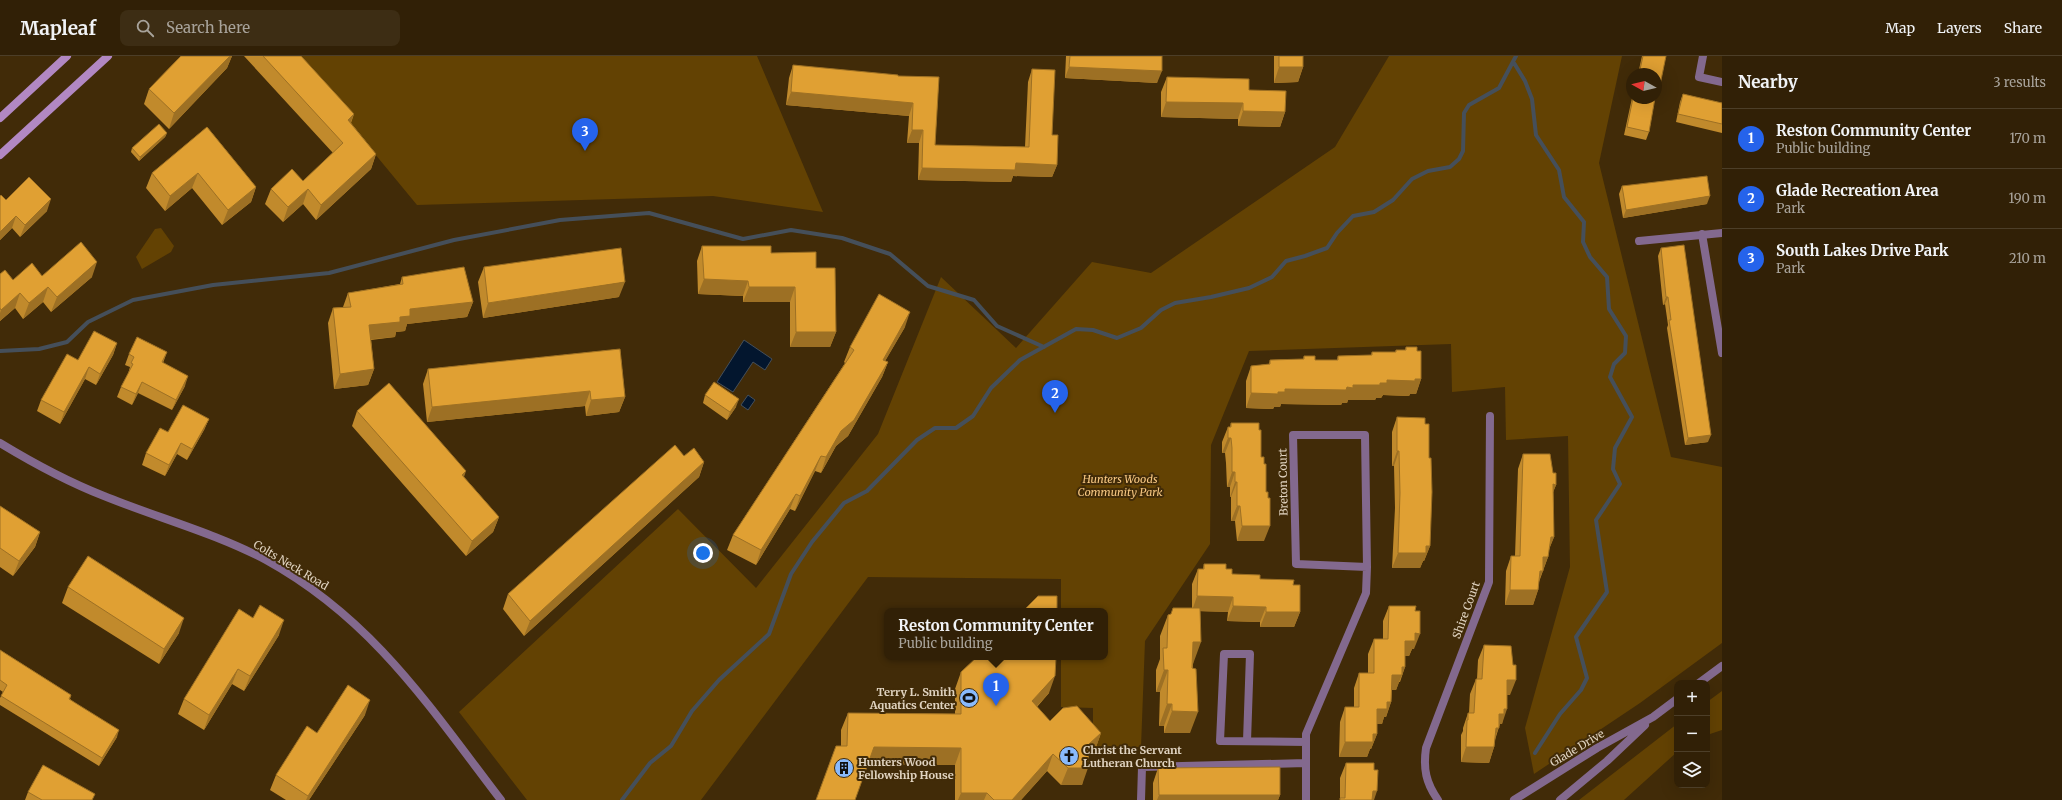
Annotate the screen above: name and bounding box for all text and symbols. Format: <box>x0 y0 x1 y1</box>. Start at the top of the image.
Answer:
search box <box>120 10 400 46</box>
text: Mapleaf <box>20 16 96 40</box>
icon: search <box>134 17 156 39</box>
text: Search here <box>166 18 250 37</box>
text: Map <box>1885 19 1915 37</box>
text: Layers <box>1937 19 1982 37</box>
text: Share <box>2004 19 2042 37</box>
north arrow <box>1626 68 1662 104</box>
text: Nearby <box>1738 71 1798 93</box>
text: 3 results <box>1993 74 2046 91</box>
pin: 3 <box>572 118 598 151</box>
text: Reston Community Center <box>1776 121 1971 140</box>
text: 1 <box>1748 130 1754 147</box>
text: 170 m <box>2009 130 2046 147</box>
text: Public building <box>1776 140 1870 157</box>
text: Glade Recreation Area <box>1776 181 1939 200</box>
text: 2 <box>1747 190 1755 207</box>
text: 190 m <box>2009 190 2046 207</box>
text: Park <box>1776 200 1805 217</box>
text: South Lakes Drive Park <box>1776 241 1949 260</box>
text: 3 <box>1747 250 1755 267</box>
text: 210 m <box>2009 250 2046 267</box>
text: Park <box>1776 260 1805 277</box>
pin: 2 <box>1042 380 1068 413</box>
street label: Breton Court <box>1275 447 1291 516</box>
park label: Hunters Woods Community Park <box>1078 472 1162 499</box>
street label: Colts Neck Road <box>251 537 331 593</box>
your location <box>693 543 713 563</box>
street label: Shire Court <box>1449 579 1483 641</box>
popup <box>884 608 1108 660</box>
text: Reston Community Center <box>898 616 1094 635</box>
text: Public building <box>898 635 993 652</box>
pin: 1 <box>983 673 1009 706</box>
map controls <box>1674 680 1710 788</box>
button: + <box>1674 680 1710 716</box>
place label: Terry L. Smith Aquatics Center <box>869 685 956 712</box>
sports icon: Terry L. Smith Aquatics Center <box>958 687 980 709</box>
button: − <box>1674 716 1710 752</box>
street label: Glade Drive <box>1547 726 1607 770</box>
place label: Christ the Servant Lutheran Church <box>1083 743 1182 770</box>
church icon: Christ the Servant Lutheran Church <box>1058 745 1080 767</box>
button: layers <box>1674 752 1710 788</box>
place label: Hunters Wood Fellowship House <box>858 755 954 782</box>
building icon: Hunters Wood Fellowship House <box>833 757 855 779</box>

